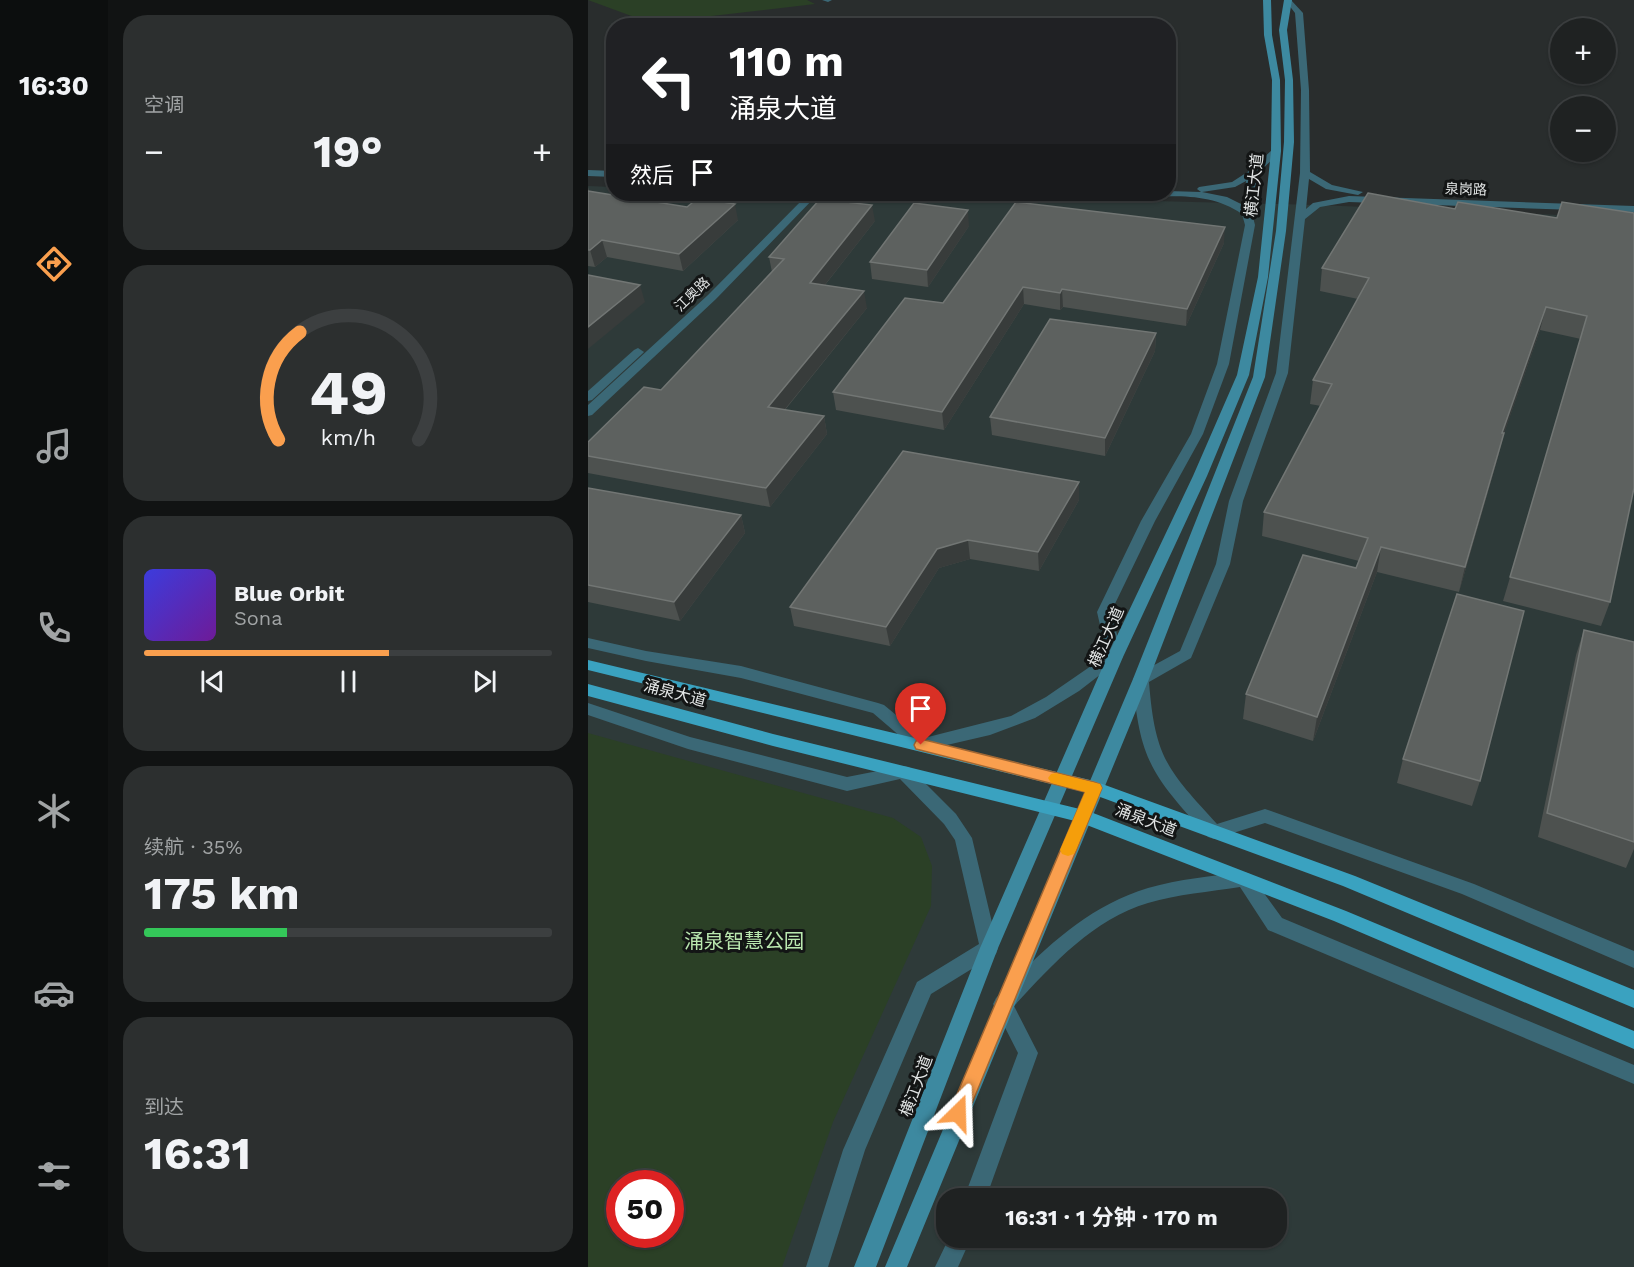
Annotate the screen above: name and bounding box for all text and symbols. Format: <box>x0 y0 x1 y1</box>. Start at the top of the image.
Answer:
map controls <box>1550 18 1616 162</box>
button: + <box>1550 18 1616 84</box>
text: 110 m <box>729 37 844 86</box>
icon: left <box>630 42 708 120</box>
text: 16:30 <box>19 70 89 102</box>
text: 空调 <box>144 93 184 117</box>
text: 涌泉大道 <box>729 93 837 125</box>
button: − <box>1550 96 1616 162</box>
text: 19° <box>313 125 383 178</box>
text: − <box>144 132 164 171</box>
text: + <box>532 132 552 171</box>
street label: 横江大道 <box>1241 152 1267 218</box>
icon: arrive <box>686 156 719 189</box>
text: 然后 <box>630 163 674 188</box>
street label: 泉岗路 <box>1445 180 1487 198</box>
icon: directions <box>33 243 75 285</box>
street label: 江奥路 <box>671 274 713 314</box>
text: 49 <box>309 356 387 429</box>
icon: music <box>33 425 75 467</box>
text: km/h <box>320 426 376 451</box>
text: Blue Orbit <box>234 581 344 606</box>
street label: 横江大道 <box>1084 604 1128 670</box>
text: Sona <box>234 606 283 630</box>
icon: phone <box>33 607 75 649</box>
icon: previous <box>196 665 229 698</box>
icon: pause <box>332 665 365 698</box>
icon: next <box>468 665 501 698</box>
street label: 涌泉大道 <box>642 676 708 710</box>
pin <box>895 683 946 745</box>
icon: arrive <box>904 692 937 725</box>
icon: climate <box>33 790 75 832</box>
street label: 涌泉大道 <box>1113 800 1179 840</box>
text: 续航 · 35% <box>144 835 243 859</box>
text: 175 km <box>144 867 300 920</box>
park label: 涌泉智慧公园 <box>684 929 804 953</box>
icon: car <box>33 972 75 1014</box>
street label: 横江大道 <box>896 1053 936 1119</box>
position arrow <box>926 1081 990 1145</box>
text: 到达 <box>144 1095 184 1119</box>
text: 16:31 <box>144 1127 251 1180</box>
icon: filters <box>33 1155 75 1197</box>
speed limit sign: 50 <box>606 1170 684 1248</box>
text: 16:31 · 1 分钟 · 170 m <box>1005 1205 1218 1230</box>

